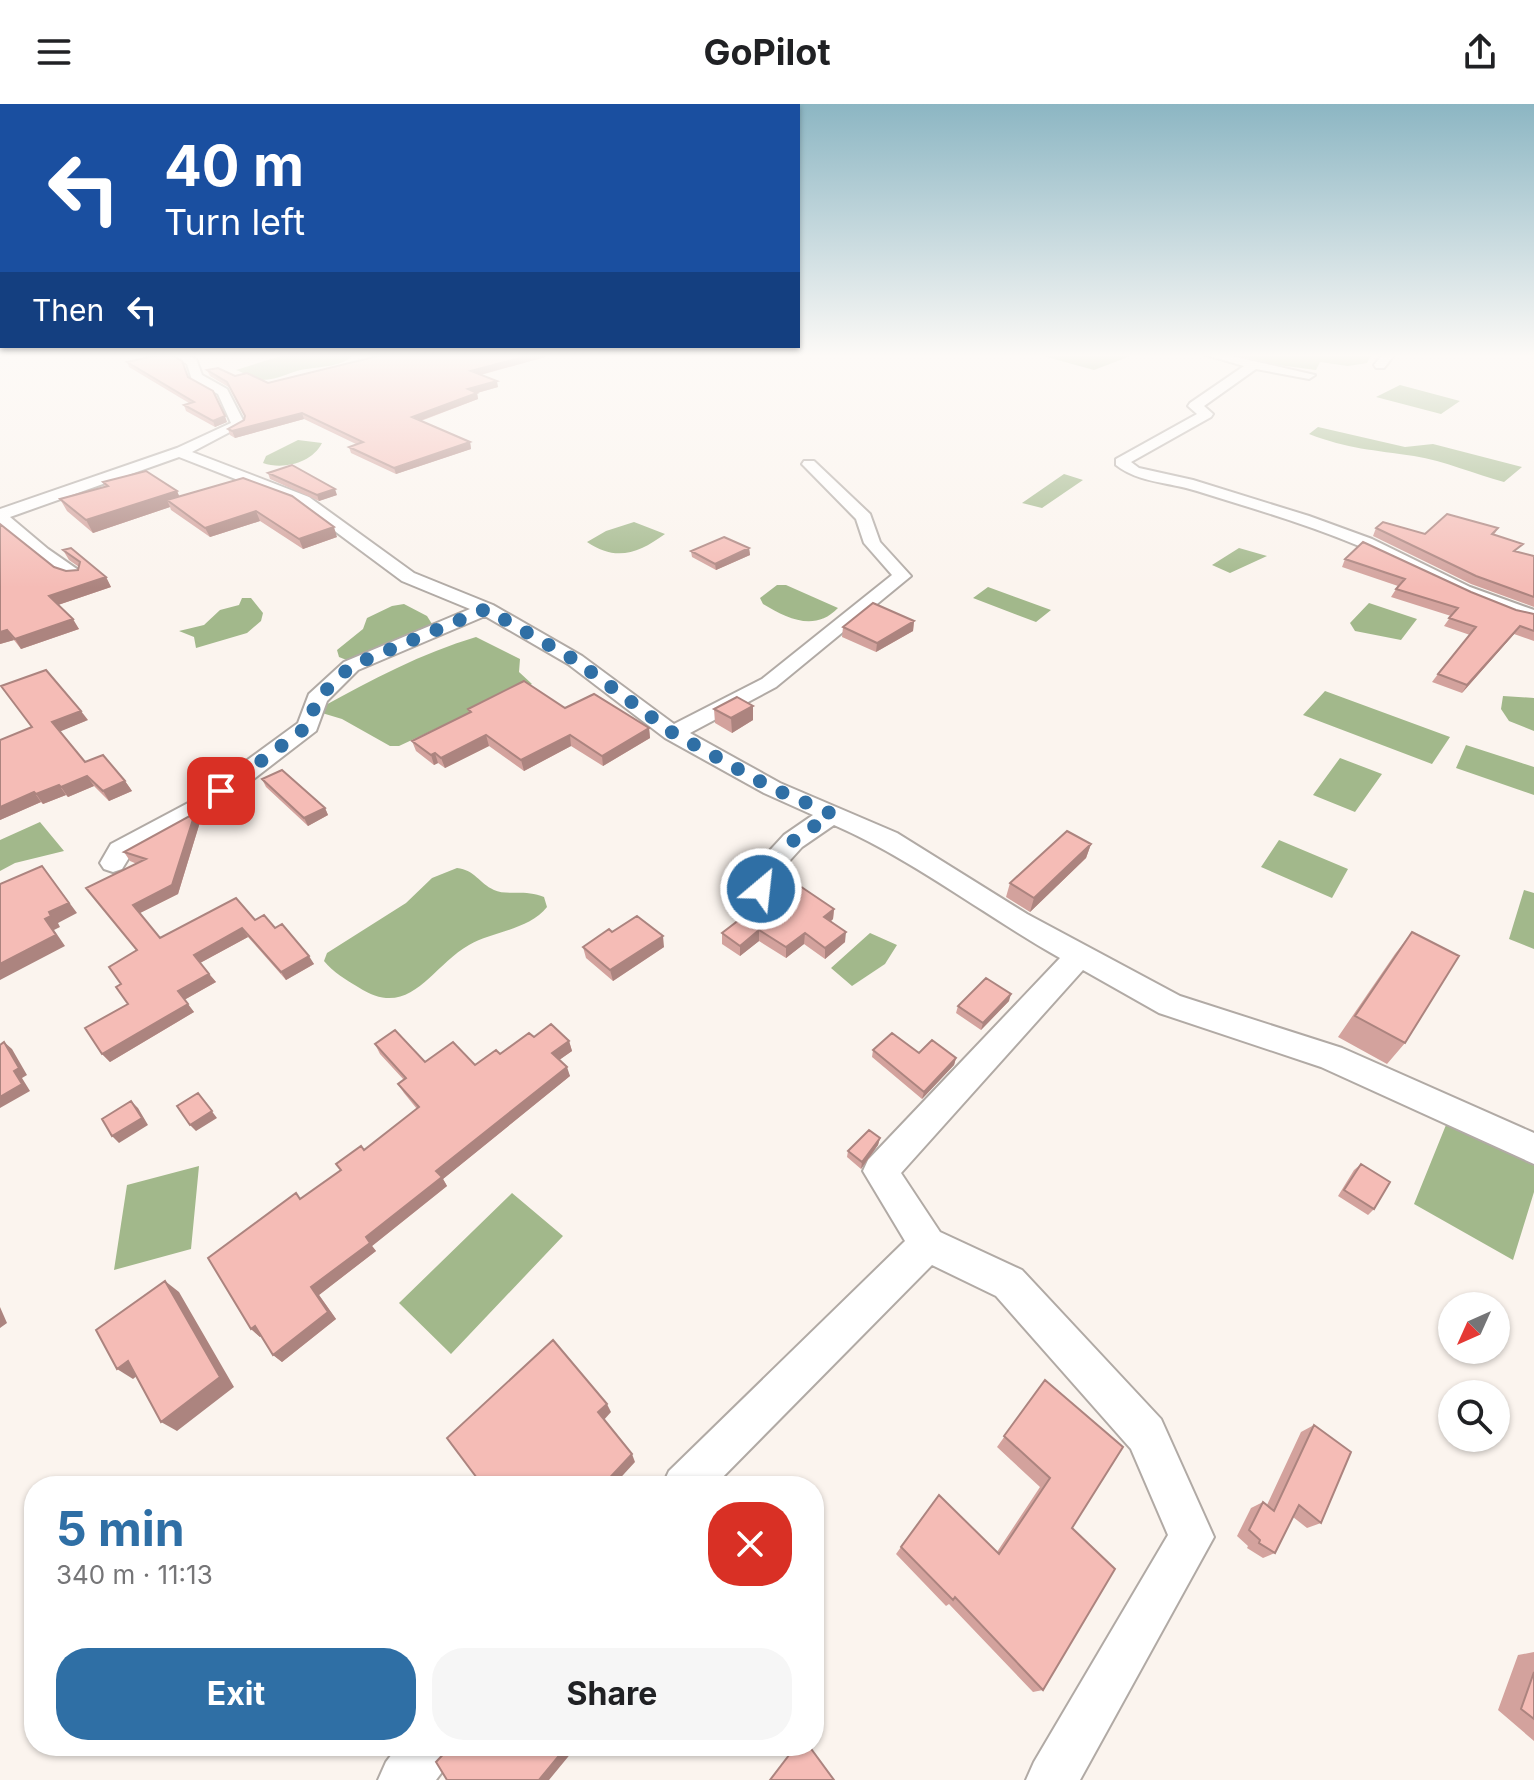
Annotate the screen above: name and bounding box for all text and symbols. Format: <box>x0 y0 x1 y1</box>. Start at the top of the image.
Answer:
icon: menu <box>32 30 76 74</box>
text: GoPilot <box>703 30 831 74</box>
icon: share <box>1458 30 1502 74</box>
text: 40 m <box>164 132 304 200</box>
icon: left <box>32 136 136 240</box>
text: Turn left <box>164 200 305 244</box>
icon: left <box>120 288 164 332</box>
text: Then <box>32 292 104 328</box>
pin <box>187 757 255 825</box>
icon: arrive <box>199 769 243 813</box>
position arrow <box>719 847 803 931</box>
north arrow <box>1438 1292 1510 1364</box>
map controls <box>1438 1292 1510 1452</box>
button: search <box>1438 1380 1510 1452</box>
text: 5 min <box>56 1499 185 1558</box>
button: close <box>708 1502 792 1586</box>
text: 340 m · 11:13 <box>56 1559 213 1590</box>
button: Exit <box>56 1648 416 1740</box>
button: Share <box>432 1648 792 1740</box>

